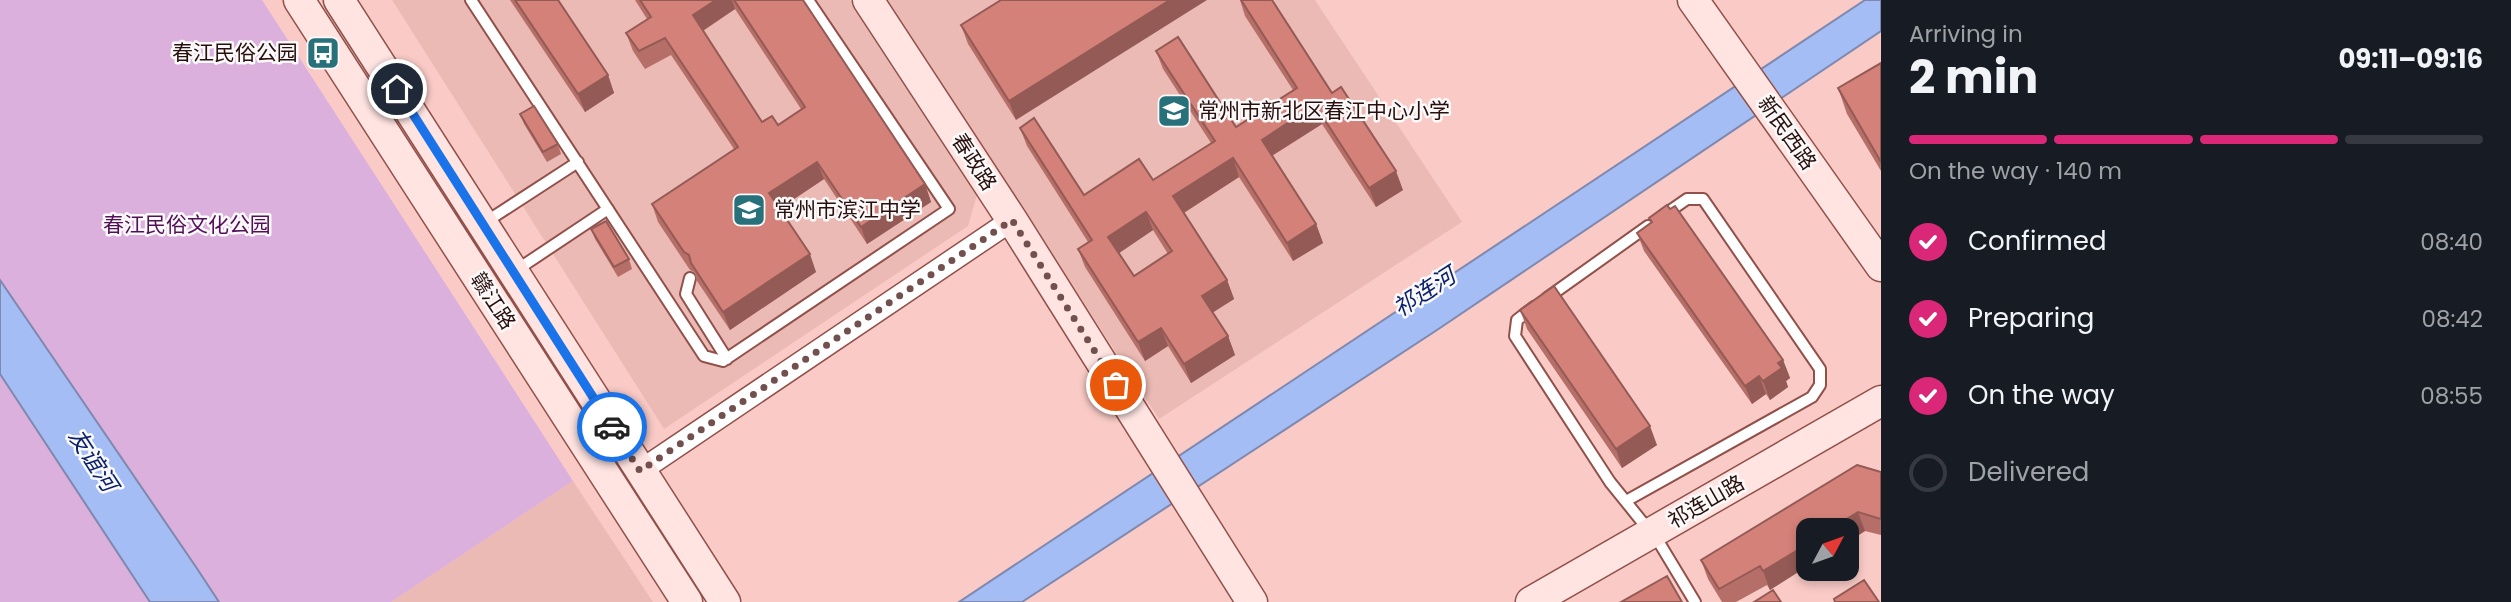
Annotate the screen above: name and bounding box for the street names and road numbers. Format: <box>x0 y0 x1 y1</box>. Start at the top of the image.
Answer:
street label: 新民西路 <box>1751 90 1823 175</box>
street label: 春政路 <box>945 127 1004 196</box>
street label: 赣江路 <box>464 266 523 335</box>
street label: 祁连山路 <box>1662 468 1749 535</box>

